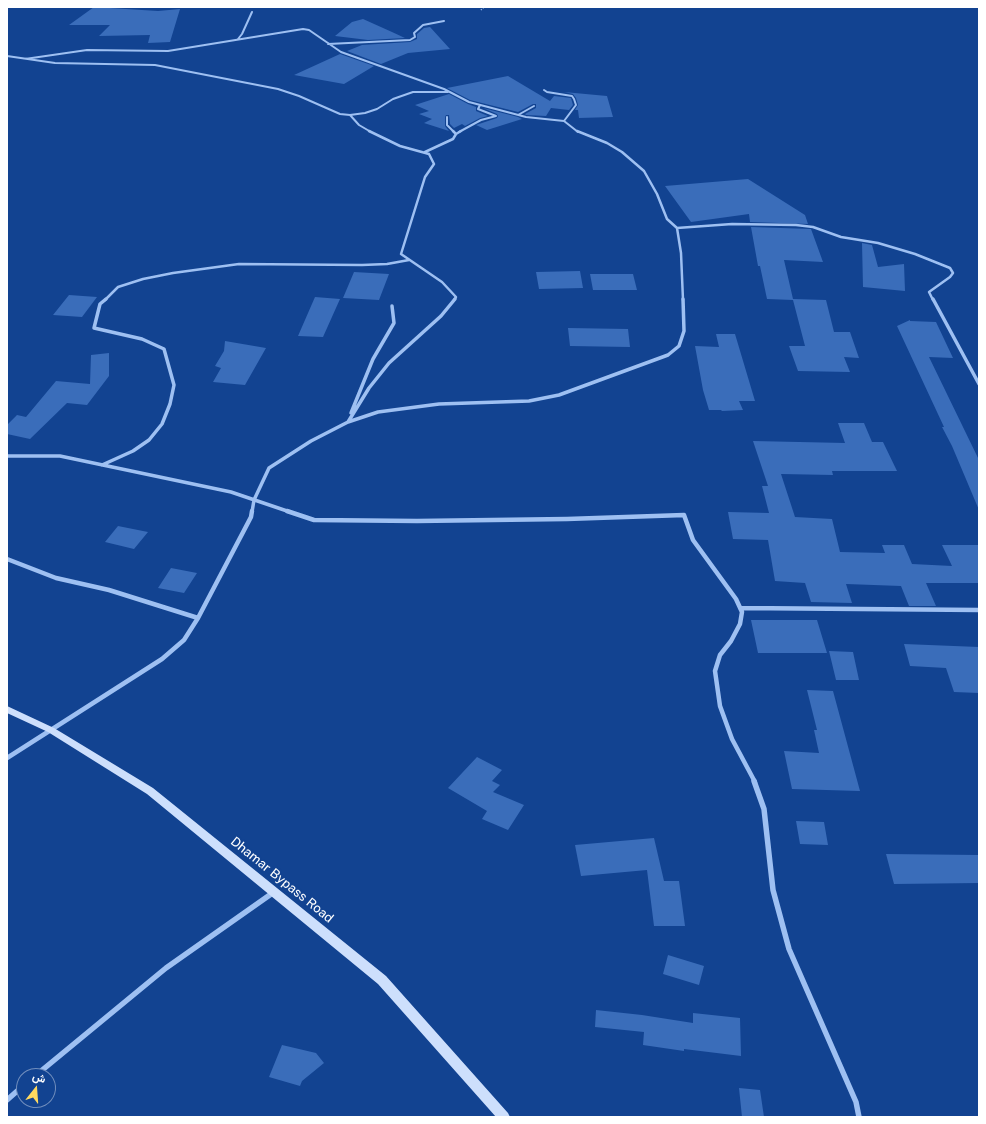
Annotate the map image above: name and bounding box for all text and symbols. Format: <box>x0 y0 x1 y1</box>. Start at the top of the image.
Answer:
street label: Dhamar Bypass Road <box>227 834 337 926</box>
north arrow <box>16 1068 56 1108</box>
text: ش <box>31 1070 47 1085</box>

